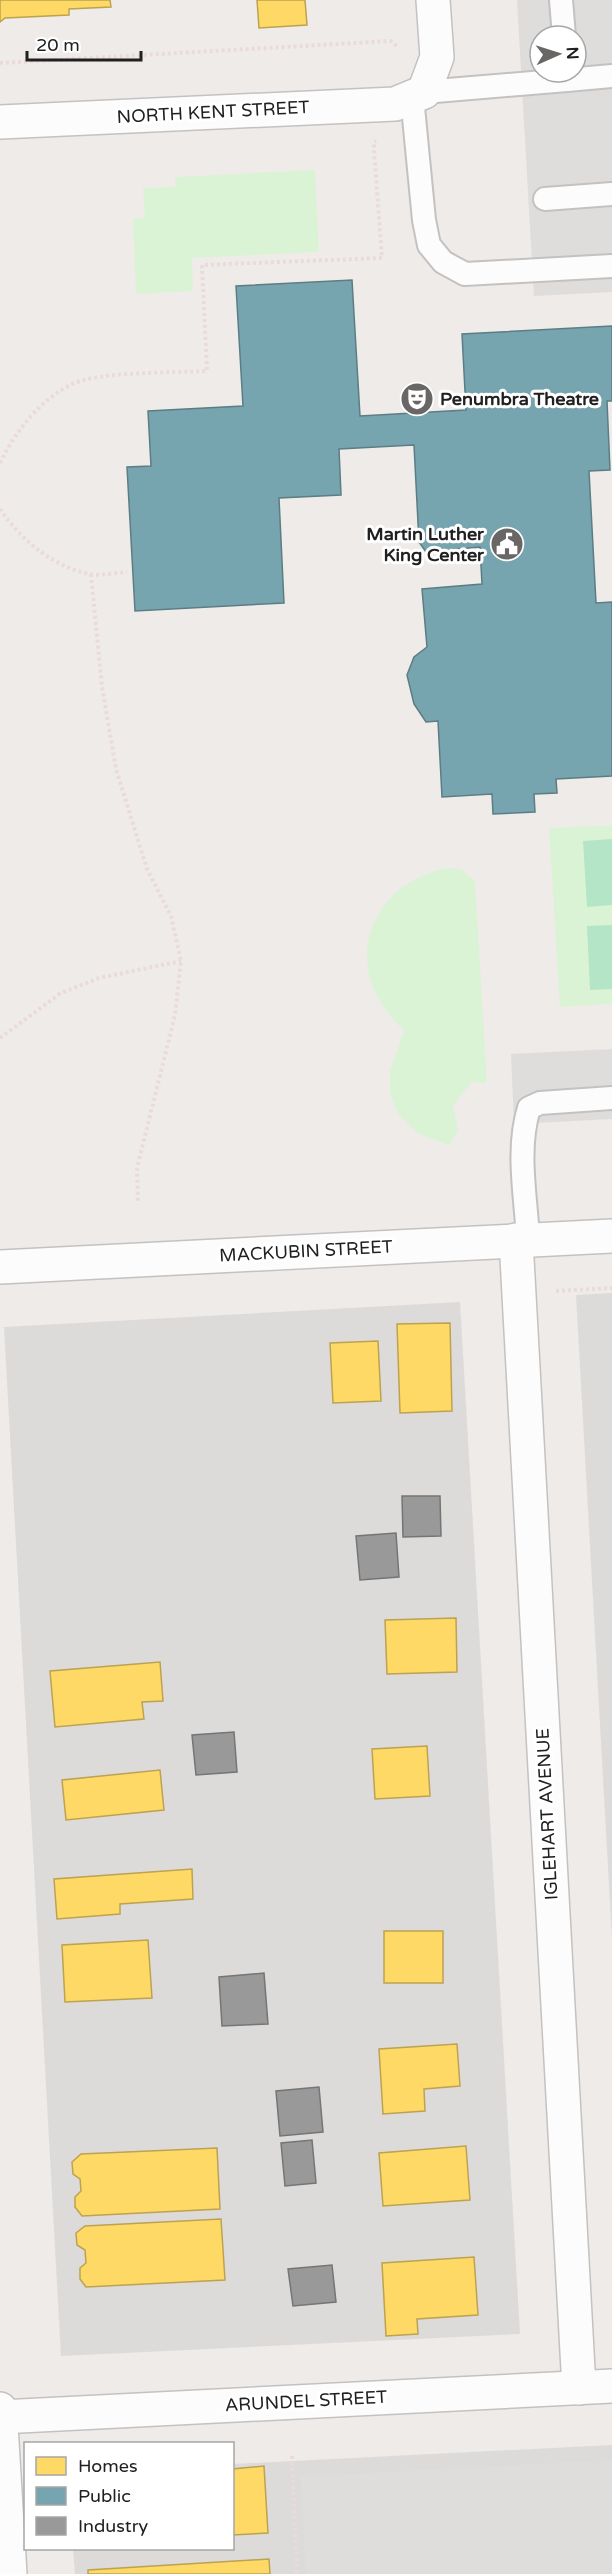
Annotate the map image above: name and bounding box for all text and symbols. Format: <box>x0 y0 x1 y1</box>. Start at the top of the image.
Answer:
scale bar <box>27 24 141 62</box>
north arrow <box>528 24 588 84</box>
text: 20 m <box>36 34 80 56</box>
text: N <box>562 46 582 60</box>
street label: NORTH KENT STREET <box>116 96 310 128</box>
theatre icon: Penumbra Theatre <box>399 381 435 417</box>
place label: Penumbra Theatre <box>440 388 599 410</box>
place label: Martin Luther King Center <box>366 523 485 566</box>
public building icon: Martin Luther King Center <box>489 526 525 562</box>
street label: MACKUBIN STREET <box>219 1235 393 1267</box>
street label: IGLEHART AVENUE <box>532 1727 562 1901</box>
street label: ARUNDEL STREET <box>224 2386 388 2416</box>
legend <box>24 2442 234 2550</box>
text: Homes <box>78 2455 138 2477</box>
text: Public <box>78 2485 131 2507</box>
text: Industry <box>78 2515 149 2537</box>

